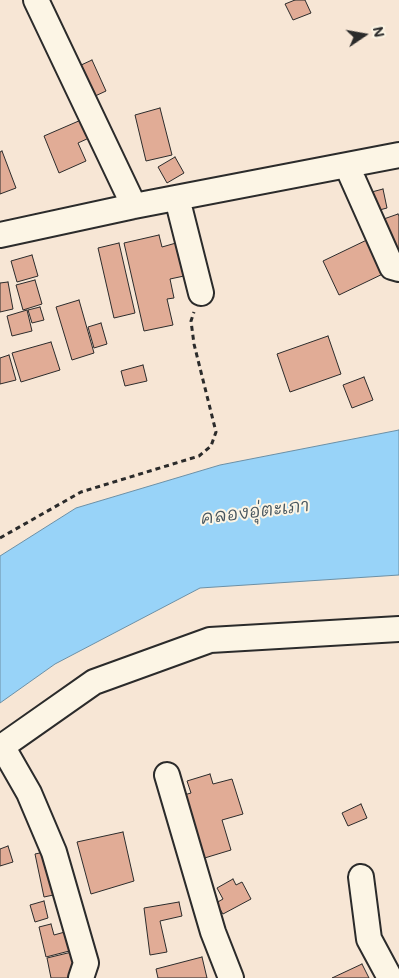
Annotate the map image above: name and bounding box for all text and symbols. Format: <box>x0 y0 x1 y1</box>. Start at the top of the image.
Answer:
north arrow <box>339 10 389 60</box>
text: N <box>369 25 390 39</box>
water label: คลองอุ่ตะเภา <box>199 495 311 529</box>

